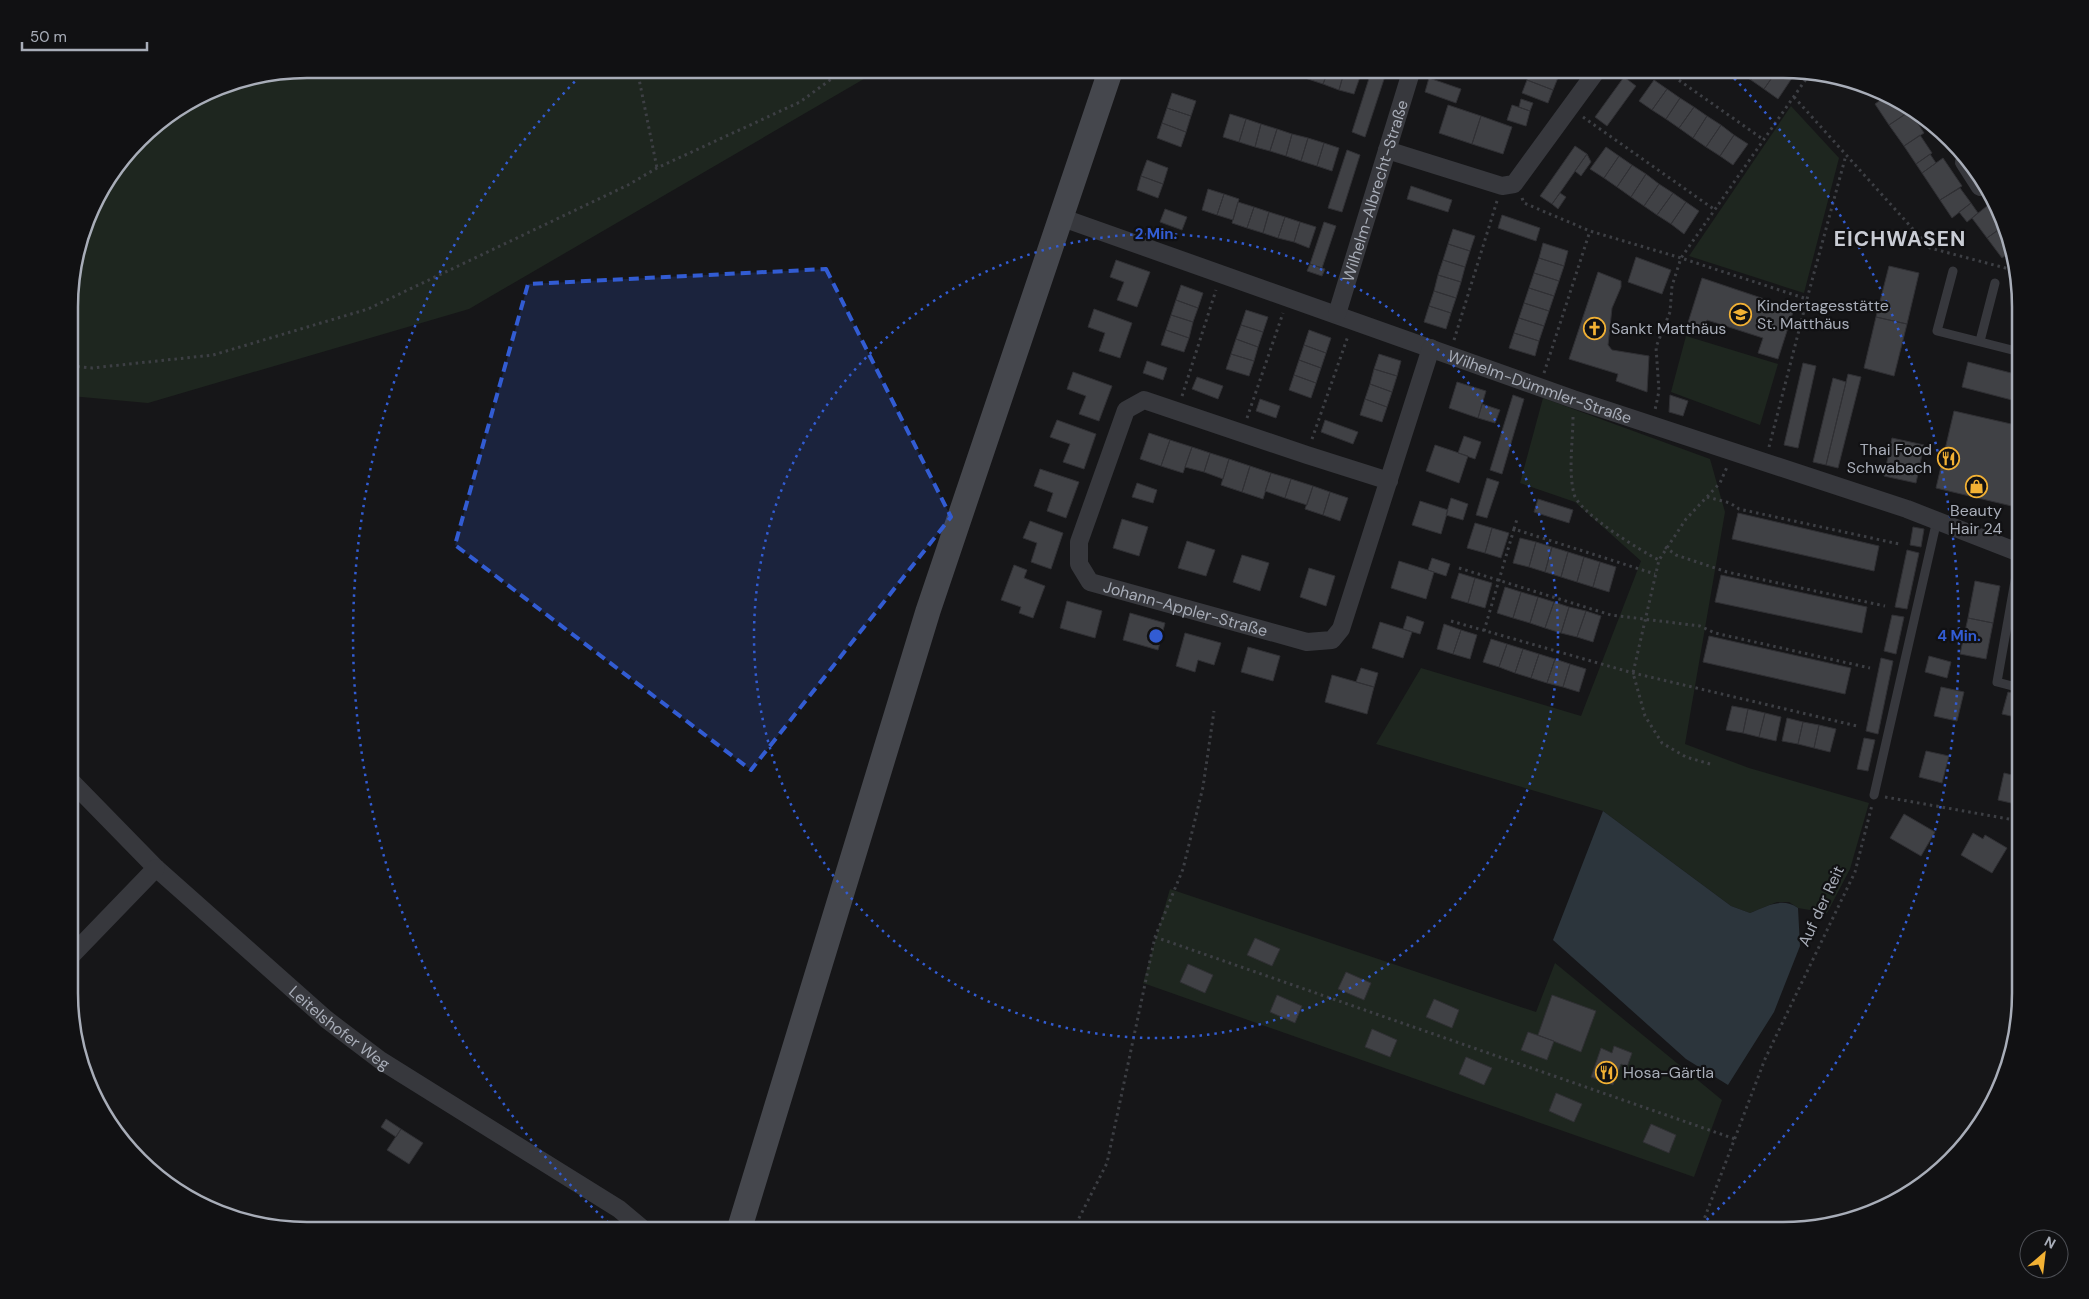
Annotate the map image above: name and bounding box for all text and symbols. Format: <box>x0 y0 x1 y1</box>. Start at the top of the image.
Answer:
scale bar <box>22 20 148 52</box>
text: 50 m <box>30 27 67 47</box>
street label: Wilhelm-Albrecht-Straße <box>1337 97 1412 284</box>
text: 2 Min. <box>1135 224 1178 244</box>
district label: EICHWASEN <box>1834 225 1966 253</box>
place label: Kindertagesstätte St. Matthäus <box>1757 295 1889 334</box>
school or university icon: Kindertagesstätte St. Matthäus <box>1729 302 1753 326</box>
church icon: Sankt Matthäus <box>1583 316 1607 340</box>
place label: Sankt Matthäus <box>1611 318 1726 339</box>
street label: Wilhelm-Dümmler-Straße <box>1445 345 1635 428</box>
place label: Thai Food Schwabach <box>1847 439 1932 478</box>
restaurant icon: Thai Food Schwabach <box>1936 446 1960 470</box>
shop icon: Beauty Hair 24 <box>1964 474 1988 498</box>
place label: Beauty Hair 24 <box>1950 500 2002 539</box>
street label: Johann-Appler-Straße <box>1101 576 1270 641</box>
text: 4 Min. <box>1937 626 1981 646</box>
centre of rings <box>1147 627 1165 645</box>
street label: Auf der Reit <box>1793 862 1849 950</box>
street label: Leitelshofer Weg <box>285 981 394 1074</box>
restaurant icon: Hosa-Gärtla <box>1595 1060 1619 1084</box>
place label: Hosa-Gärtla <box>1623 1062 1714 1083</box>
north arrow <box>2019 1229 2069 1279</box>
text: N <box>2041 1232 2059 1253</box>

